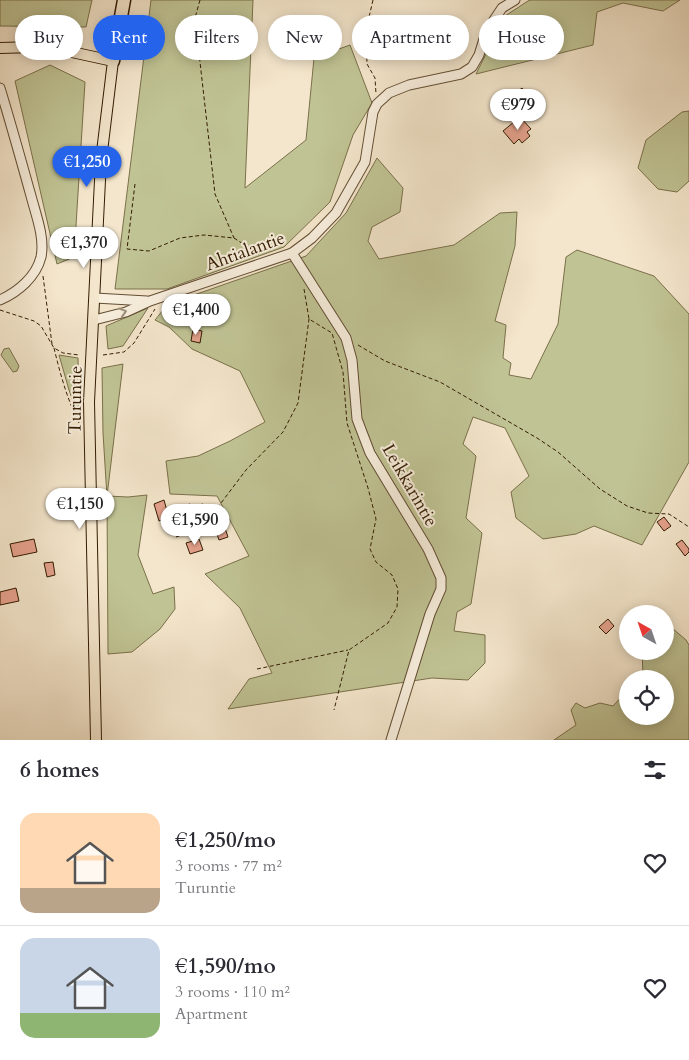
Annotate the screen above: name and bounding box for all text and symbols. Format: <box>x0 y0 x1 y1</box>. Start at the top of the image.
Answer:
chip: Buy <box>15 15 83 60</box>
chip: Rent <box>93 15 165 60</box>
chip: Filters <box>175 15 258 60</box>
chip: New <box>268 15 342 60</box>
chip: Apartment <box>352 15 469 60</box>
chip: House <box>479 15 564 60</box>
pin: €979 <box>488 88 548 131</box>
text: €979 <box>501 94 535 116</box>
pin: €1,250 <box>46 146 128 188</box>
text: €1,250 <box>64 151 111 173</box>
pin: €1,370 <box>43 226 125 269</box>
street label: Ahtialantie <box>202 226 288 277</box>
text: €1,370 <box>61 232 108 254</box>
pin: €1,400 <box>155 294 237 336</box>
text: €1,400 <box>173 299 220 321</box>
one-way arrow <box>118 308 126 318</box>
street label: Turuntie <box>62 365 89 435</box>
street label: Leikkarintie <box>376 439 443 531</box>
pin: €1,150 <box>39 488 121 530</box>
text: €1,150 <box>57 493 104 515</box>
pin: €1,590 <box>154 504 236 546</box>
text: €1,590 <box>172 509 219 531</box>
north arrow <box>619 605 674 660</box>
map controls <box>619 605 674 725</box>
button: locate <box>619 670 674 725</box>
text: 6 homes <box>20 756 99 785</box>
icon: filters <box>641 756 669 784</box>
text: €1,250/mo <box>175 826 276 855</box>
icon: home <box>60 833 120 893</box>
icon: heart <box>641 849 669 877</box>
text: 3 rooms · 77 m² <box>175 855 282 877</box>
text: Turuntie <box>175 877 236 899</box>
text: €1,590/mo <box>175 952 276 981</box>
icon: home <box>60 958 120 1018</box>
icon: heart <box>641 974 669 1002</box>
text: 3 rooms · 110 m² <box>175 981 290 1003</box>
text: Apartment <box>175 1003 248 1025</box>

